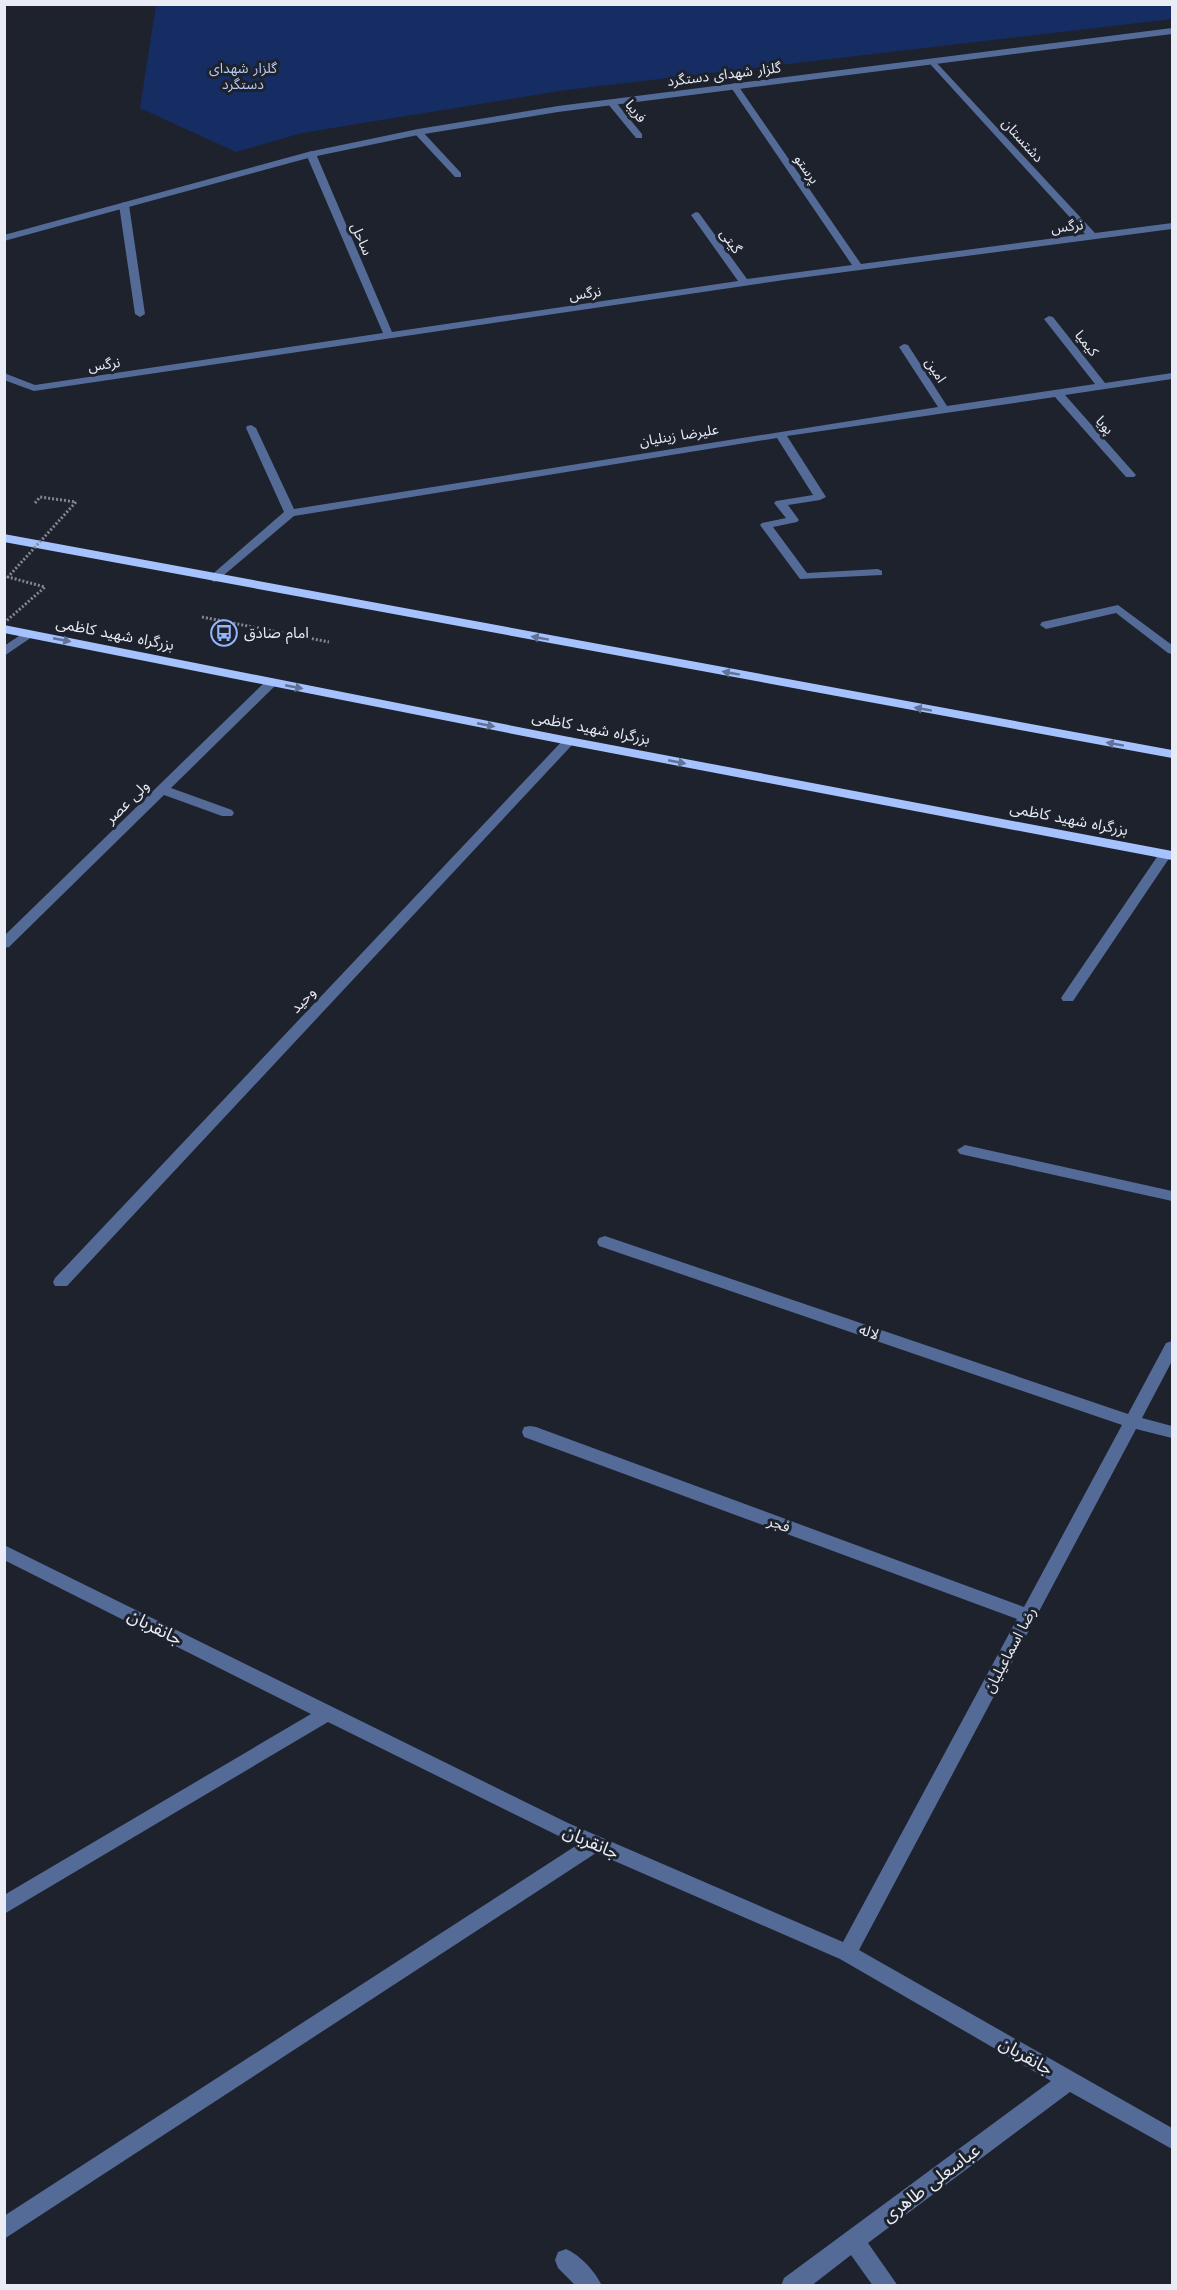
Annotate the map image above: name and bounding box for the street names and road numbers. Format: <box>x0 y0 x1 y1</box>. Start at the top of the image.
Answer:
street label: گلزار شهدای دستگرد <box>666 59 782 90</box>
street label: فریبا <box>621 96 650 126</box>
street label: دشتستان <box>998 115 1047 166</box>
street label: پرستو <box>790 151 823 188</box>
street label: نرگس <box>1050 216 1084 237</box>
street label: ساحل <box>347 220 376 258</box>
street label: گیتی <box>716 226 745 257</box>
street label: نرگس <box>568 283 602 304</box>
street label: کیمیا <box>1072 327 1102 359</box>
street label: نرگس <box>87 354 121 375</box>
street label: امین <box>921 355 950 386</box>
street label: پویا <box>1091 413 1117 439</box>
street label: علیرضا زینلیان <box>638 421 720 450</box>
street label: بزرگراه شهید کاظمی <box>54 614 176 654</box>
street label: بزرگراه شهید کاظمی <box>530 708 652 748</box>
street label: ولی عصر <box>100 777 153 828</box>
street label: بزرگراه شهید کاظمی <box>1008 799 1130 839</box>
street label: وحید <box>286 983 320 1017</box>
street label: لاله <box>857 1320 881 1344</box>
street label: فجر <box>765 1511 793 1536</box>
street label: جانقربان <box>124 1604 186 1650</box>
street label: رضا اسماعیلیان <box>980 1604 1040 1696</box>
street label: جانقربان <box>560 1820 622 1864</box>
street label: جانقربان <box>995 2032 1057 2080</box>
street label: عباسعلی طاهری <box>878 2139 984 2227</box>

